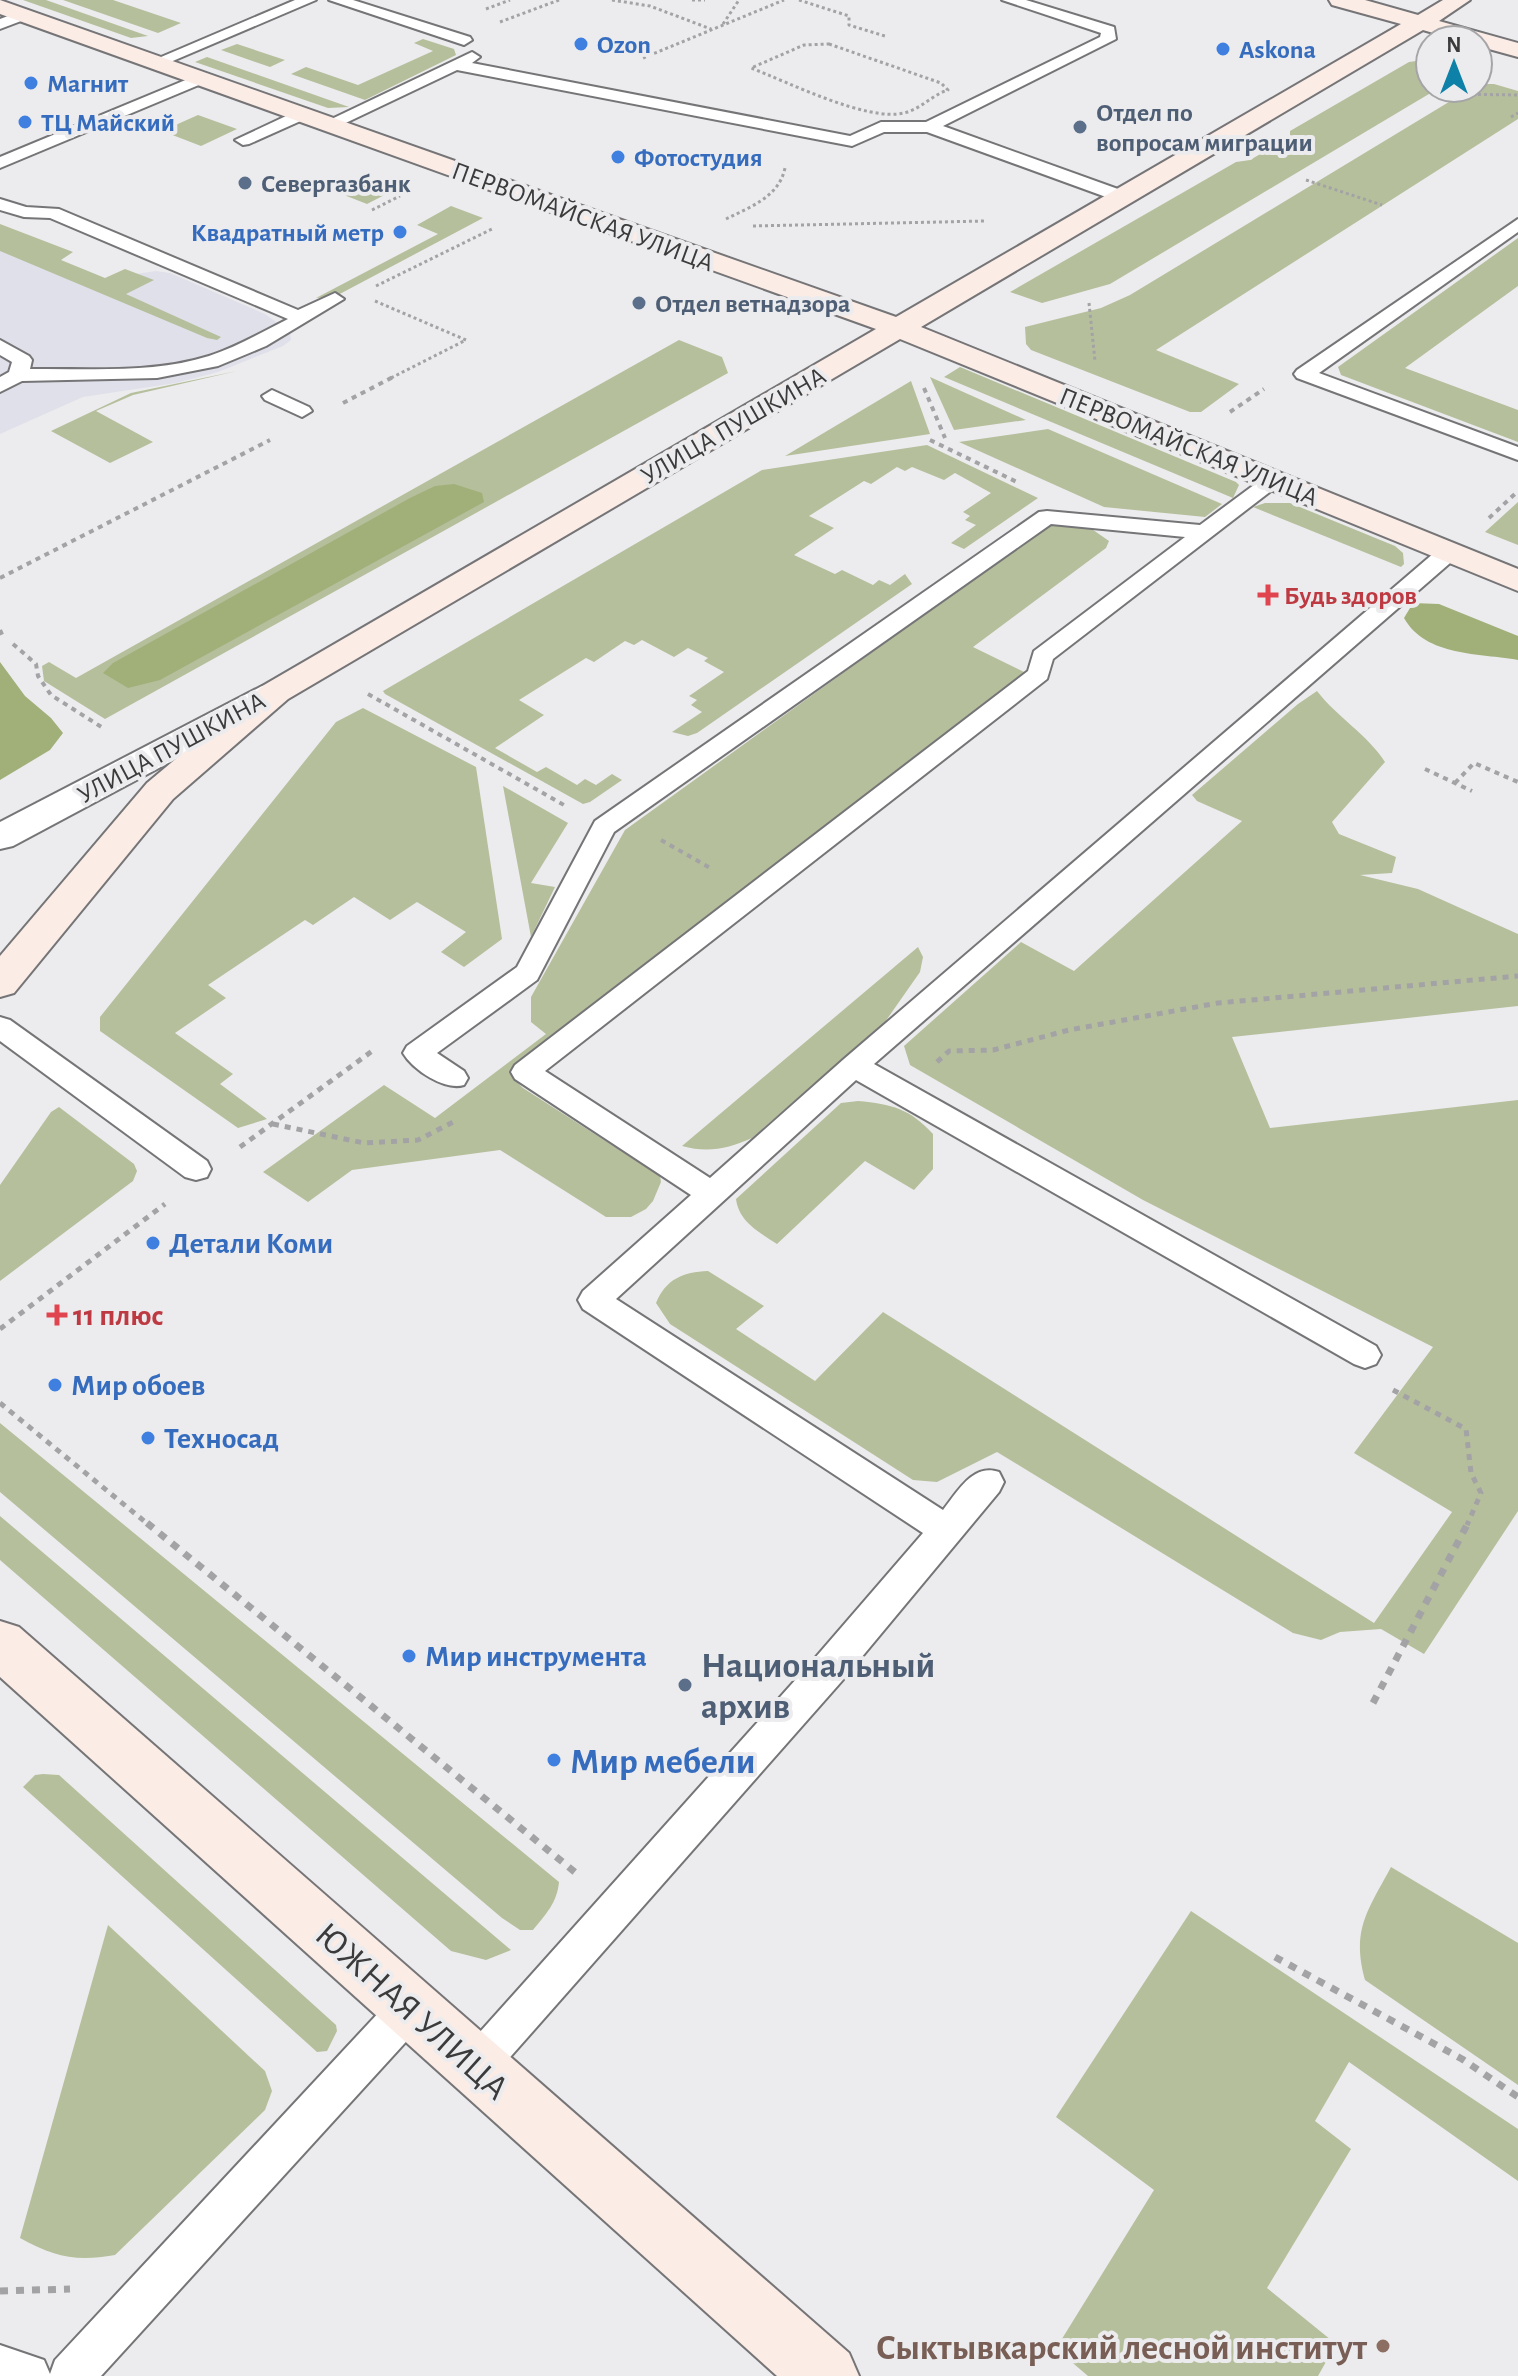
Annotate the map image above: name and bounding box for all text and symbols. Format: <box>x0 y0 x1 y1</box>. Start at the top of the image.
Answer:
north arrow <box>1414 24 1494 104</box>
place label: Ozon <box>597 32 651 58</box>
text: N <box>1446 34 1462 56</box>
marker: Ozon <box>572 35 590 53</box>
place label: Askona <box>1239 37 1316 63</box>
marker: Askona <box>1214 40 1232 58</box>
place label: Магнит <box>47 71 129 97</box>
marker: Магнит <box>22 74 40 92</box>
place label: Отдел по вопросам миграции <box>1096 100 1313 156</box>
place label: ТЦ Майский <box>41 110 175 136</box>
marker: ТЦ Майский <box>16 113 34 131</box>
marker: Отдел по вопросам миграции <box>1071 118 1089 136</box>
place label: Фотостудия <box>634 145 763 171</box>
marker: Фотостудия <box>609 148 627 166</box>
street label: ПЕРВОМАЙСКАЯ УЛИЦА <box>448 157 717 276</box>
place label: Севергазбанк <box>261 171 411 197</box>
marker: Севергазбанк <box>236 174 254 192</box>
place label: Квадратный метр <box>191 220 384 246</box>
marker: Квадратный метр <box>391 223 409 241</box>
place label: Отдел ветнадзора <box>655 291 850 317</box>
marker: Отдел ветнадзора <box>630 294 648 312</box>
street label: УЛИЦА ПУШКИНА <box>637 362 830 489</box>
street label: ПЕРВОМАЙСКАЯ УЛИЦА <box>1056 383 1322 511</box>
place label: Будь здоров <box>1284 583 1417 609</box>
marker: Будь здоров <box>1259 586 1277 604</box>
street label: УЛИЦА ПУШКИНА <box>73 687 270 808</box>
place label: Детали Коми <box>169 1229 333 1259</box>
marker: Детали Коми <box>144 1234 162 1252</box>
place label: 11 плюс <box>73 1301 164 1331</box>
marker: 11 плюс <box>48 1306 66 1324</box>
place label: Мир обоев <box>71 1371 205 1401</box>
marker: Мир обоев <box>46 1376 64 1394</box>
place label: Техносад <box>164 1424 279 1454</box>
marker: Техносад <box>139 1429 157 1447</box>
place label: Мир инструмента <box>425 1642 647 1672</box>
marker: Мир инструмента <box>400 1647 418 1665</box>
place label: Национальный архив <box>701 1648 935 1725</box>
marker: Национальный архив <box>676 1676 694 1694</box>
place label: Мир мебели <box>570 1744 755 1780</box>
marker: Мир мебели <box>545 1751 563 1769</box>
street label: ЮЖНАЯ УЛИЦА <box>308 1916 515 2107</box>
place label: Сыктывкарский лесной институт <box>876 2330 1368 2366</box>
marker: Сыктывкарский лесной институт <box>1374 2337 1392 2355</box>

